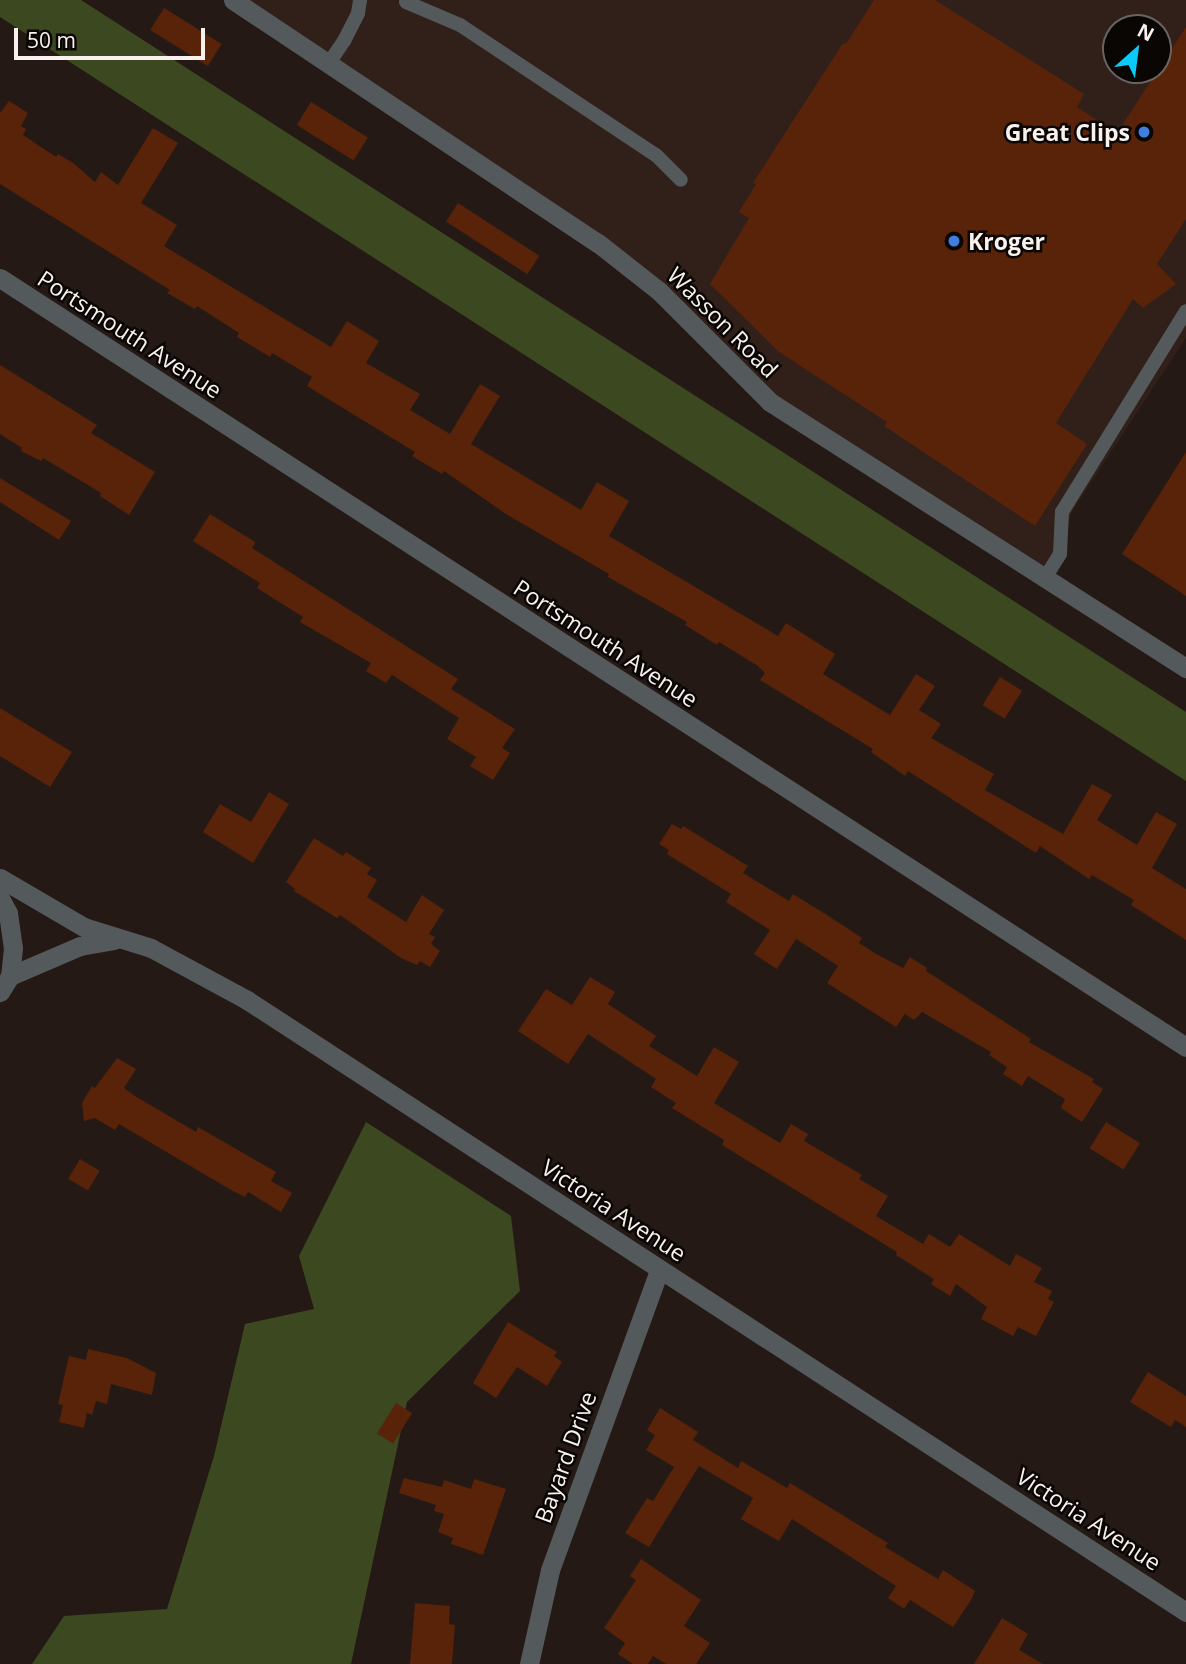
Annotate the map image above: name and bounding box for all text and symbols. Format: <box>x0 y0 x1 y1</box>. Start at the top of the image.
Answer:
scale bar <box>18 14 208 58</box>
north arrow <box>1102 14 1172 84</box>
text: N <box>1133 17 1159 47</box>
text: 50 m <box>27 26 76 54</box>
place label: Great Clips <box>1005 118 1130 146</box>
marker: Great Clips <box>1136 124 1152 140</box>
place label: Kroger <box>968 227 1045 255</box>
marker: Kroger <box>946 233 962 249</box>
street label: Wasson Road <box>662 261 784 383</box>
street label: Portsmouth Avenue <box>33 264 227 404</box>
street label: Portsmouth Avenue <box>509 573 703 713</box>
street label: Victoria Avenue <box>537 1153 691 1267</box>
street label: Bayard Drive <box>528 1388 602 1526</box>
street label: Victoria Avenue <box>1012 1462 1166 1576</box>

